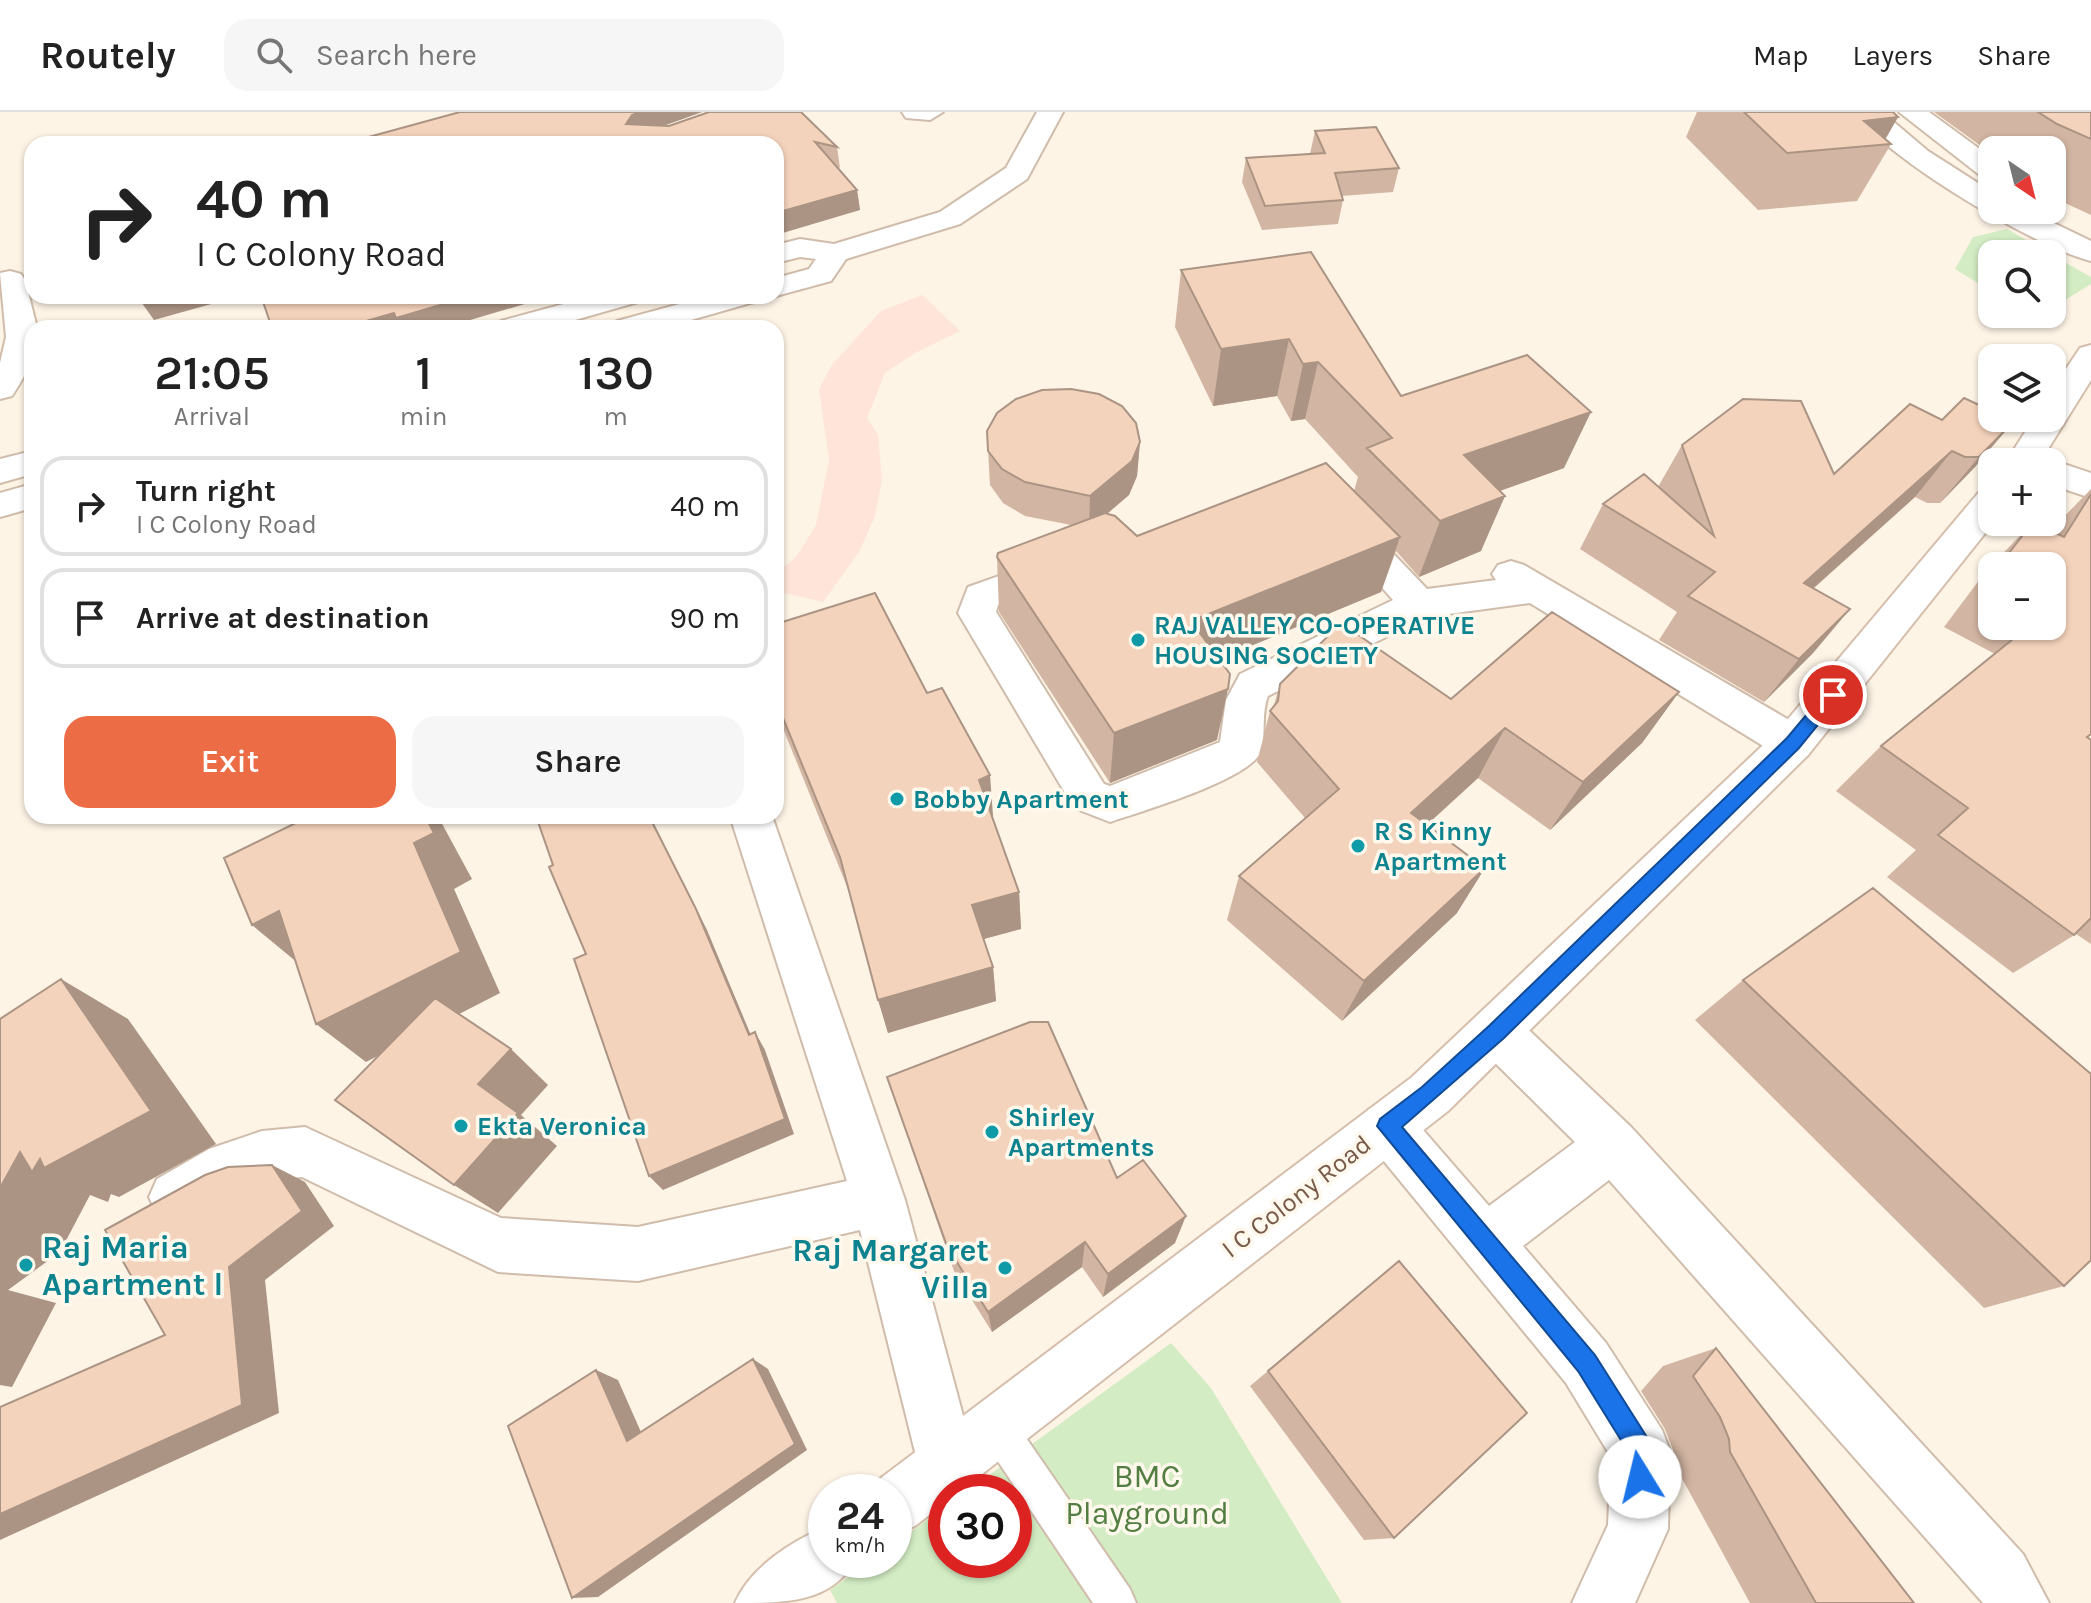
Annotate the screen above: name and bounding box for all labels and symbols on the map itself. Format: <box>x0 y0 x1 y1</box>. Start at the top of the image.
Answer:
north arrow <box>1978 136 2066 224</box>
place label: RAJ VALLEY CO-OPERATIVE HOUSING SOCIETY <box>1154 610 1475 671</box>
marker: RAJ VALLEY CO-OPERATIVE HOUSING SOCIETY <box>1129 631 1147 649</box>
pin <box>1799 661 1867 729</box>
place label: Bobby Apartment <box>913 784 1129 815</box>
marker: Bobby Apartment <box>888 790 906 808</box>
place label: R S Kinny Apartment <box>1374 816 1507 877</box>
marker: R S Kinny Apartment <box>1349 837 1367 855</box>
place label: Shirley Apartments <box>1008 1102 1154 1163</box>
place label: Ekta Veronica <box>477 1111 647 1142</box>
marker: Ekta Veronica <box>452 1117 470 1135</box>
marker: Shirley Apartments <box>983 1123 1001 1141</box>
street label: I C Colony Road <box>1215 1128 1377 1264</box>
place label: Raj Maria Apartment l <box>42 1229 223 1303</box>
place label: Raj Margaret Villa <box>792 1232 989 1306</box>
marker: Raj Maria Apartment l <box>17 1256 35 1274</box>
marker: Raj Margaret Villa <box>996 1259 1014 1277</box>
position arrow <box>1598 1435 1682 1519</box>
park label: BMC Playground <box>1065 1458 1229 1532</box>
speed limit sign: 30 <box>928 1474 1032 1578</box>

